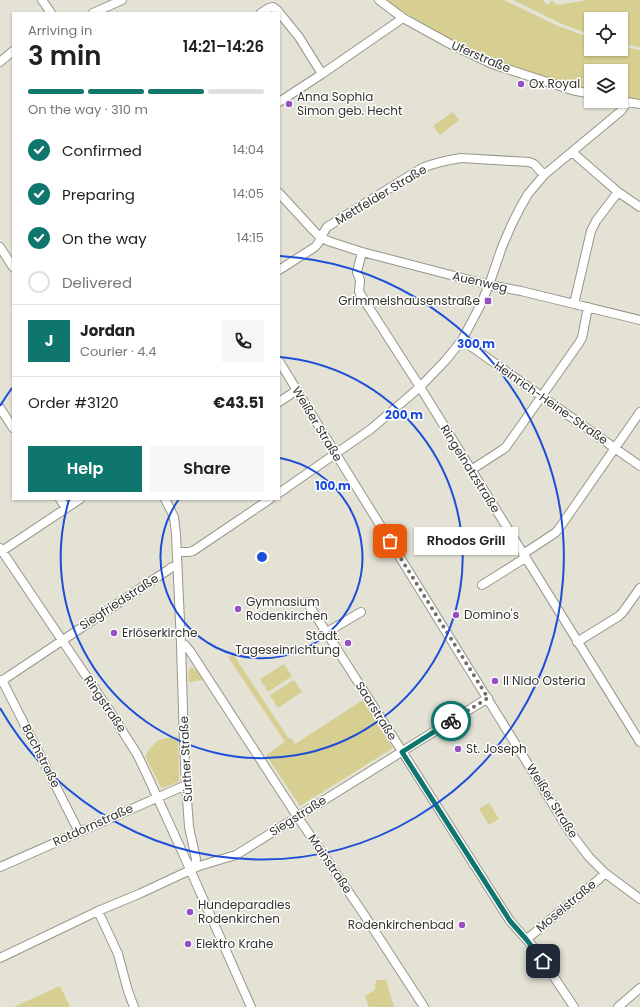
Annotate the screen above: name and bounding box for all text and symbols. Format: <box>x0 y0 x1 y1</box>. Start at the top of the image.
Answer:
map controls <box>584 12 628 108</box>
button: locate <box>584 12 628 56</box>
text: Arriving in <box>28 21 92 40</box>
text: 14:21–14:26 <box>183 36 264 57</box>
street label: Uferstraße <box>449 36 513 77</box>
text: 3 min <box>28 38 101 74</box>
button: layers <box>584 64 628 108</box>
place label: Ox Royal <box>529 75 580 92</box>
marker: Ox Royal <box>516 79 526 89</box>
place label: Anna Sophia Simon geb. Hecht <box>297 88 402 119</box>
marker: Anna Sophia Simon geb. Hecht <box>284 99 294 109</box>
text: On the way · 310 m <box>28 100 148 119</box>
icon: check <box>28 139 50 161</box>
text: Confirmed <box>62 140 142 161</box>
text: 14:04 <box>233 140 264 159</box>
street label: Mettfelder Straße <box>332 161 430 229</box>
icon: check <box>28 183 50 205</box>
text: Preparing <box>62 184 135 205</box>
text: 14:05 <box>233 184 264 203</box>
icon: check <box>28 227 50 249</box>
text: On the way <box>62 228 147 249</box>
text: 14:15 <box>237 228 264 247</box>
street label: Auenweg <box>451 267 509 296</box>
text: Delivered <box>62 272 132 293</box>
place label: Grimmelshausenstraße <box>338 292 480 309</box>
marker: Grimmelshausenstraße <box>483 296 493 306</box>
text: Jordan <box>80 320 135 341</box>
button: phone <box>222 320 264 362</box>
text: J <box>45 330 53 351</box>
text: 300 m <box>457 335 495 352</box>
text: Courier · 4.4 <box>80 342 156 361</box>
street label: Heinrich-Heine-Straße <box>491 357 612 448</box>
street label: Weißer Straße <box>288 383 347 465</box>
text: Order #3120 <box>28 392 119 413</box>
text: €43.51 <box>213 392 264 413</box>
text: 200 m <box>385 406 423 423</box>
street label: Ringelnatzstraße <box>436 421 504 516</box>
button: Help <box>28 446 142 492</box>
button: Share <box>150 446 264 492</box>
text: 100 m <box>315 477 351 494</box>
pin <box>373 524 407 558</box>
callout: Rhodos Grill <box>414 527 518 555</box>
icon: bag <box>379 530 401 552</box>
text: Rhodos Grill <box>427 531 505 550</box>
centre of rings <box>255 550 269 564</box>
street label: Siegfriedstraße <box>76 570 162 634</box>
place label: Gymnasium Rodenkirchen <box>246 593 328 624</box>
marker: Gymnasium Rodenkirchen <box>233 604 243 614</box>
place label: Domino's <box>464 606 519 623</box>
marker: Domino's <box>451 610 461 620</box>
place label: Erlöserkirche <box>122 624 197 641</box>
place label: Städt. Tageseinrichtung <box>235 627 340 658</box>
marker: Erlöserkirche <box>109 628 119 638</box>
marker: Städt. Tageseinrichtung <box>343 638 353 648</box>
street label: Ringstraße <box>80 672 131 735</box>
place label: Il Nido Osteria <box>503 672 586 689</box>
marker: Il Nido Osteria <box>490 676 500 686</box>
street label: Saarstraße <box>352 678 401 743</box>
courier <box>431 701 471 741</box>
icon: bike <box>440 710 462 732</box>
street label: Sürther Straße <box>175 716 196 802</box>
street label: Bachstraße <box>18 721 65 790</box>
place label: St. Joseph <box>466 740 527 757</box>
marker: St. Joseph <box>453 744 463 754</box>
street label: Weißer Straße <box>523 760 582 841</box>
street label: Siegstraße <box>266 791 330 840</box>
street label: Rotdornstraße <box>50 799 136 850</box>
street label: Mainstraße <box>304 831 356 897</box>
street label: Moselstraße <box>532 875 599 936</box>
place label: Hundeparadies Rodenkirchen <box>198 896 291 927</box>
marker: Hundeparadies Rodenkirchen <box>185 907 195 917</box>
place label: Rodenkirchenbad <box>348 916 454 933</box>
marker: Rodenkirchenbad <box>457 920 467 930</box>
place label: Elektro Krahe <box>196 935 273 952</box>
marker: Elektro Krahe <box>183 939 193 949</box>
pin <box>526 944 560 978</box>
icon: home <box>532 950 554 972</box>

